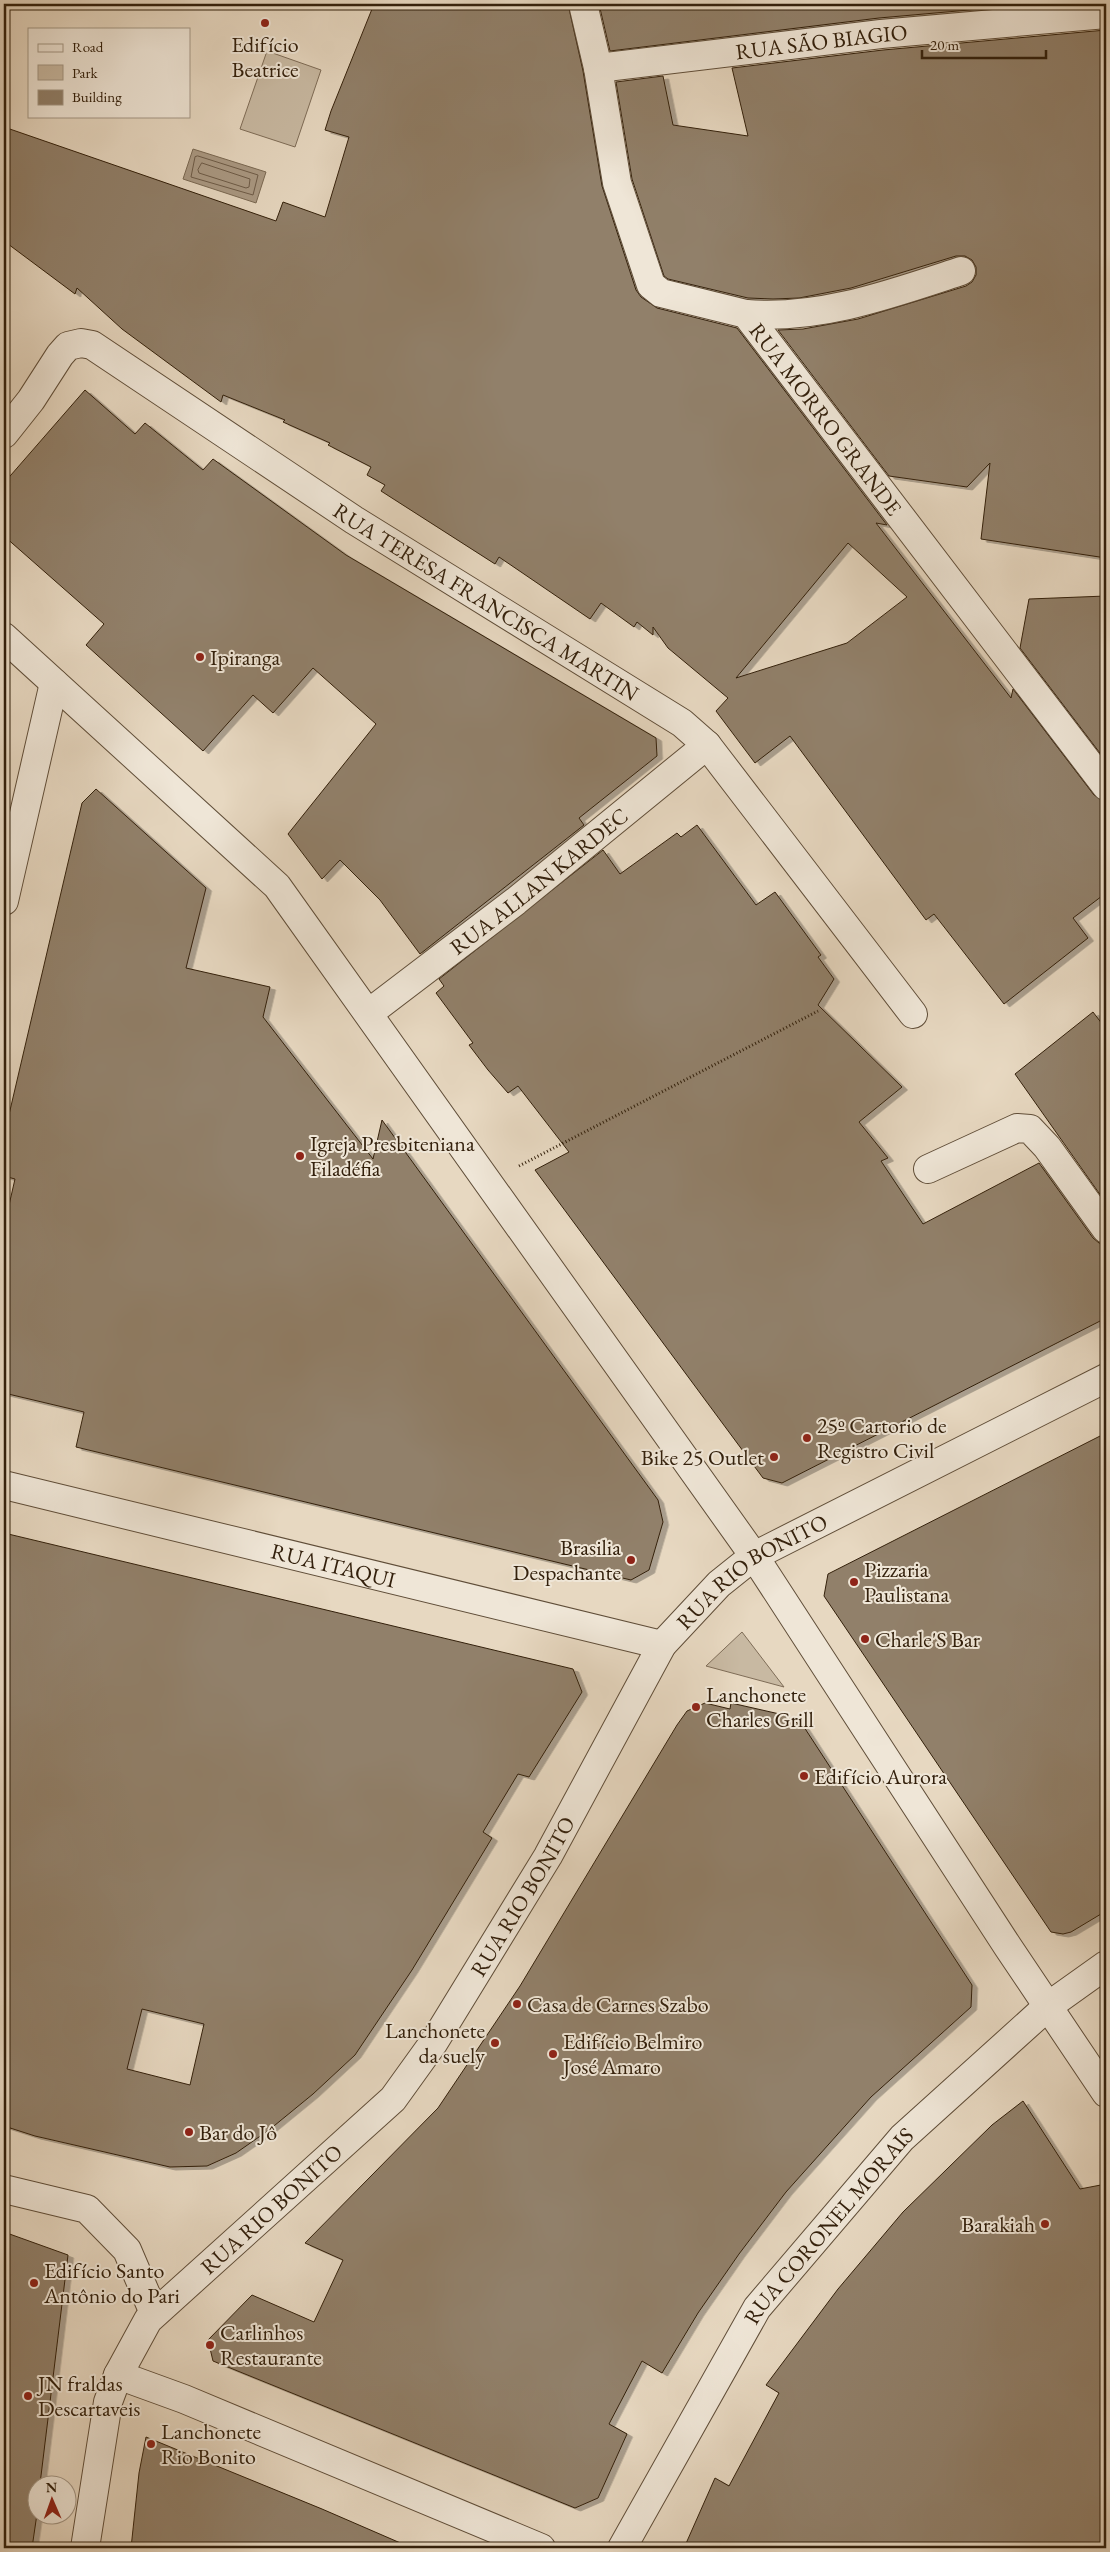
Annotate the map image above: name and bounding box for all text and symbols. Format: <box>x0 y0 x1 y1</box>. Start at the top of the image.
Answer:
marker: Edifício Beatrice <box>259 17 271 29</box>
street label: RUA SÃO BIAGIO <box>734 17 909 66</box>
legend <box>28 28 190 118</box>
scale bar <box>922 28 1046 60</box>
place label: Edifício Beatrice <box>231 30 299 84</box>
text: 20 m <box>930 35 959 54</box>
text: Road <box>72 37 104 56</box>
text: Park <box>72 63 99 82</box>
text: Building <box>72 87 122 106</box>
street label: RUA MORRO GRANDE <box>743 317 909 521</box>
street label: RUA TERESA FRANCISCA MARTIN <box>328 496 645 708</box>
place label: Ipiranga <box>210 643 281 672</box>
marker: Ipiranga <box>194 651 206 663</box>
street label: RUA ALLAN KARDEC <box>444 801 634 961</box>
place label: Igreja Presbiteniana Filadéfia <box>310 1129 475 1183</box>
marker: Igreja Presbiteniana Filadéfia <box>294 1150 306 1162</box>
place label: 25º Cartorio de Registro Civil <box>817 1411 947 1465</box>
marker: 25º Cartorio de Registro Civil <box>801 1432 813 1444</box>
place label: Bike 25 Outlet <box>641 1443 764 1472</box>
marker: Bike 25 Outlet <box>768 1451 780 1463</box>
street label: RUA RIO BONITO <box>670 1507 832 1635</box>
place label: Brasilia Despachante <box>513 1533 621 1587</box>
street label: RUA ITAQUI <box>268 1536 399 1594</box>
marker: Brasilia Despachante <box>625 1554 637 1566</box>
place label: Pizzaria Paulistana <box>864 1555 949 1609</box>
marker: Pizzaria Paulistana <box>848 1576 860 1588</box>
place label: Charle'S Bar <box>875 1625 981 1654</box>
marker: Charle'S Bar <box>859 1633 871 1645</box>
place label: Lanchonete Charles Grill <box>706 1680 814 1734</box>
marker: Lanchonete Charles Grill <box>690 1701 702 1713</box>
place label: Edifício Aurora <box>814 1762 947 1791</box>
marker: Edifício Aurora <box>798 1770 810 1782</box>
street label: RUA RIO BONITO <box>463 1811 581 1982</box>
place label: Casa de Carnes Szabo <box>527 1990 709 2019</box>
marker: Casa de Carnes Szabo <box>511 1998 523 2010</box>
place label: Lanchonete da suely <box>385 2016 485 2070</box>
place label: Edifício Belmiro José Amaro <box>561 2027 703 2081</box>
marker: Lanchonete da suely <box>489 2037 501 2049</box>
marker: Edifício Belmiro José Amaro <box>547 2048 559 2060</box>
place label: Bar do Jô <box>199 2118 277 2147</box>
street label: RUA CORONEL MORAIS <box>736 2120 919 2329</box>
marker: Bar do Jô <box>183 2126 195 2138</box>
street label: RUA RIO BONITO <box>194 2137 348 2281</box>
place label: Barakiah <box>961 2210 1035 2239</box>
marker: Barakiah <box>1039 2218 1051 2230</box>
place label: Edifício Santo Antônio do Pari <box>43 2256 180 2310</box>
marker: Edifício Santo Antônio do Pari <box>28 2277 40 2289</box>
place label: Carlinhos Restaurante <box>220 2318 322 2372</box>
marker: Carlinhos Restaurante <box>204 2339 216 2351</box>
place label: JN fraldas Descartaveis <box>36 2369 140 2423</box>
marker: JN fraldas Descartaveis <box>22 2390 34 2402</box>
place label: Lanchonete Rio Bonito <box>161 2417 262 2471</box>
marker: Lanchonete Rio Bonito <box>145 2438 157 2450</box>
north arrow <box>28 2474 78 2524</box>
text: N <box>46 2478 58 2496</box>

